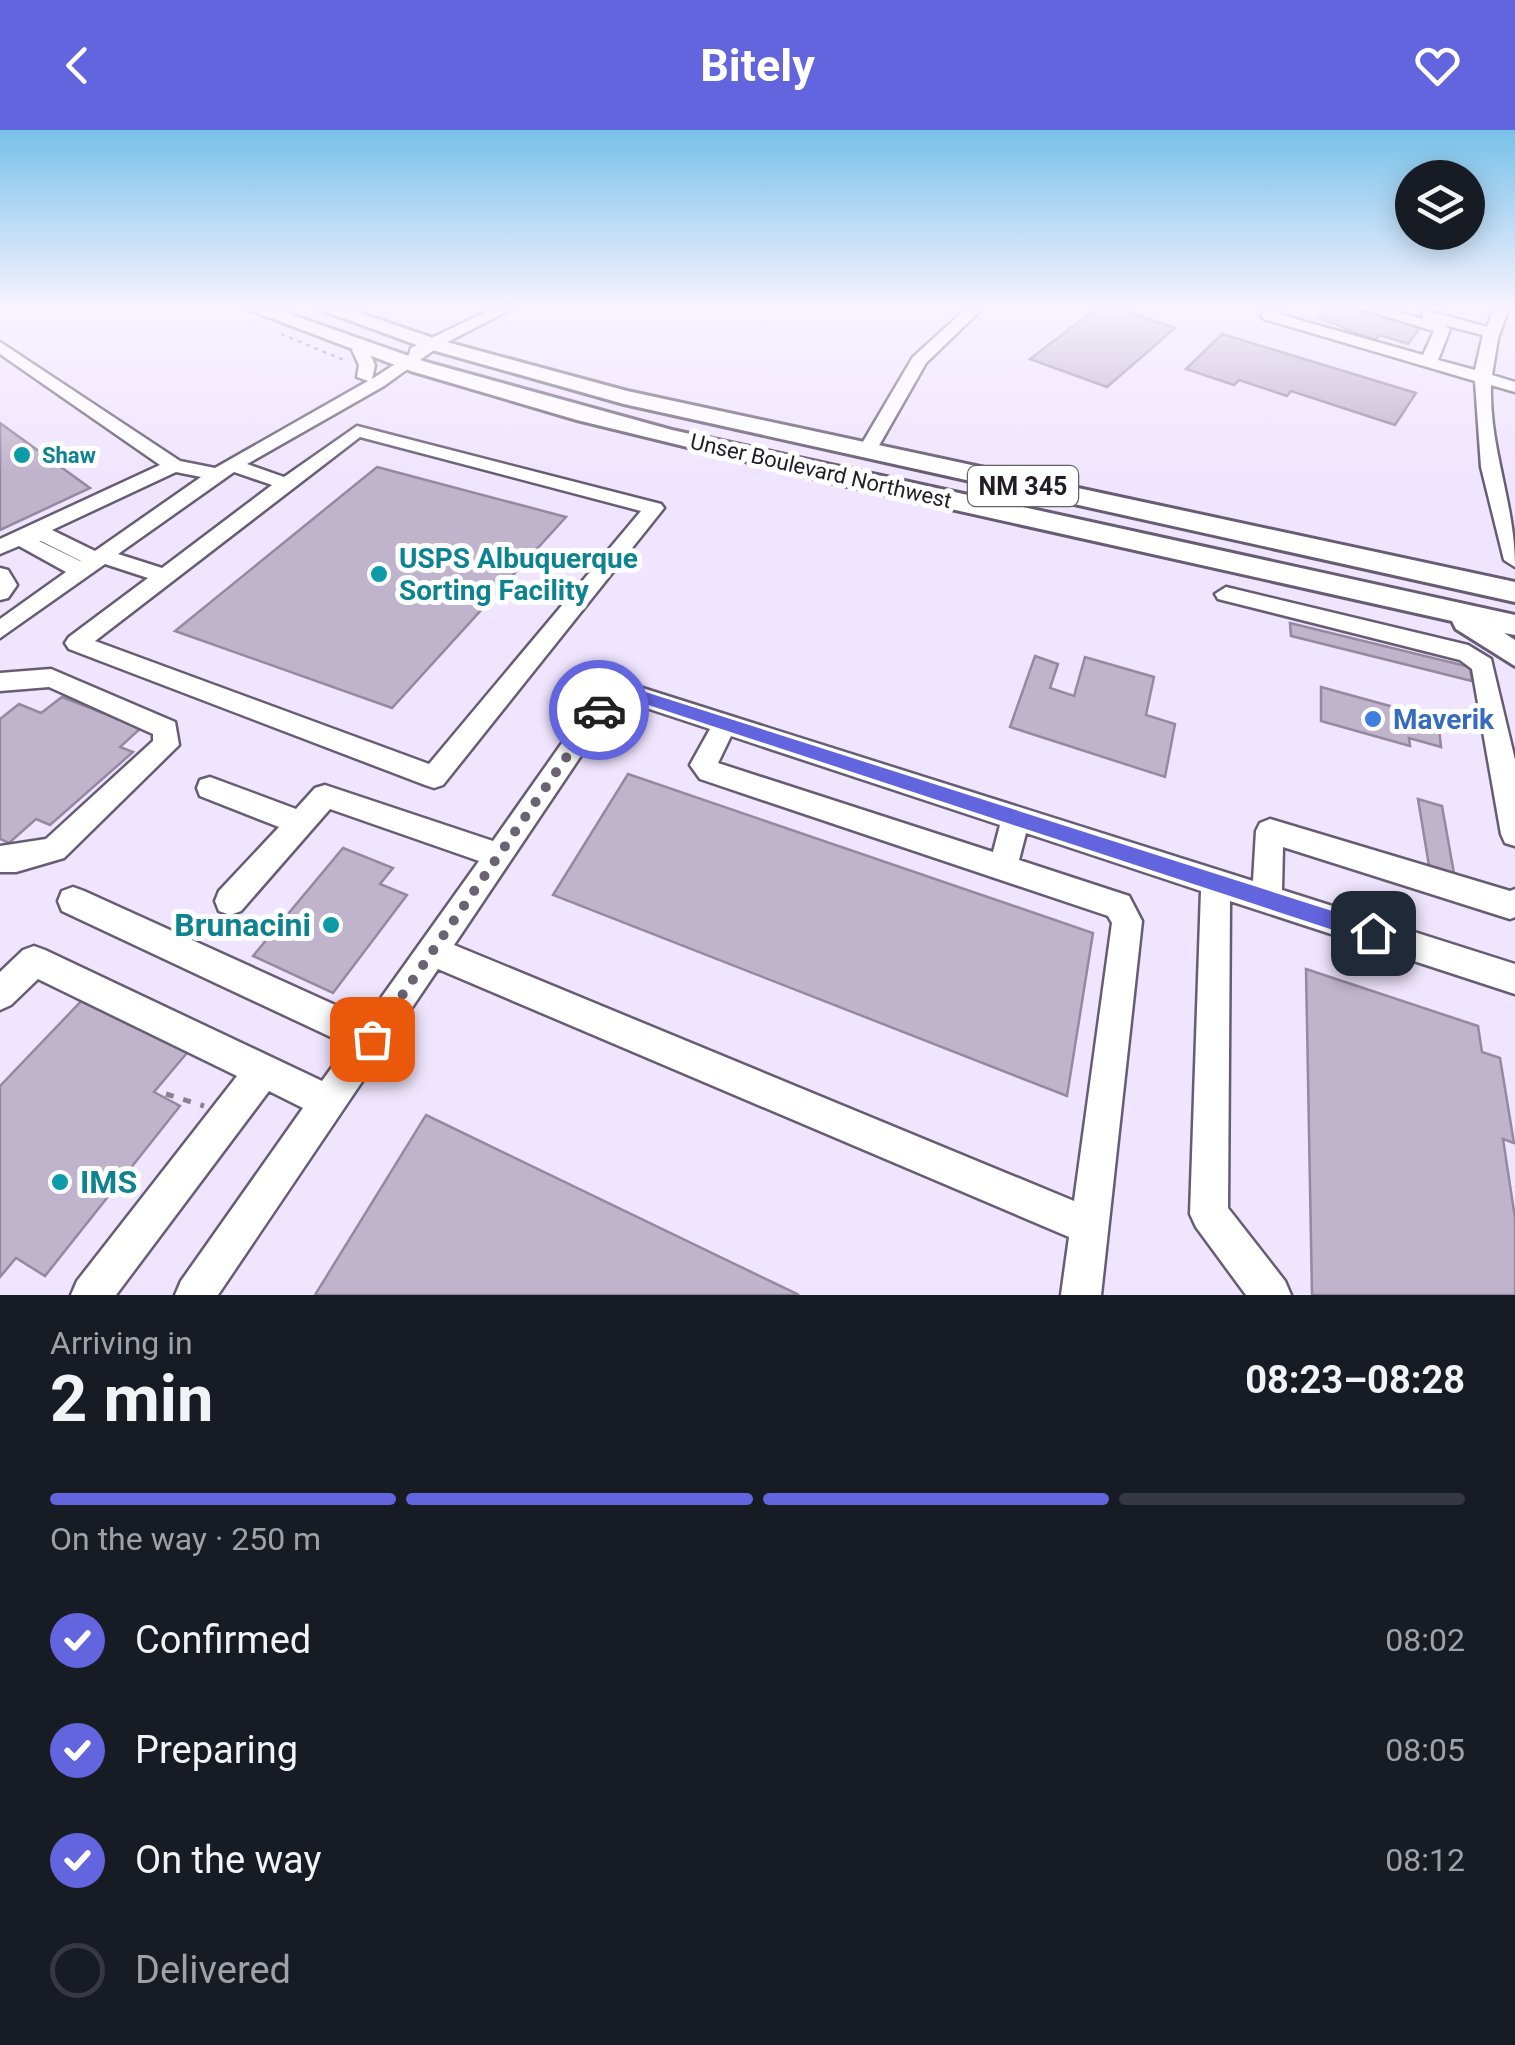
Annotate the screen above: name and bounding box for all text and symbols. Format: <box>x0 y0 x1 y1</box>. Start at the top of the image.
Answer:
icon: back <box>50 38 105 93</box>
icon: heart <box>1410 38 1465 93</box>
text: Bitely <box>700 39 815 92</box>
map controls <box>1395 160 1485 250</box>
button: layers <box>1395 160 1485 250</box>
street label: Unser Boulevard Northwest <box>688 429 954 513</box>
place label: Shaw <box>42 443 96 468</box>
marker: Shaw <box>11 444 33 466</box>
road number: NM 345 <box>968 466 1078 506</box>
place label: USPS Albuquerque Sorting Facility <box>399 542 638 607</box>
marker: USPS Albuquerque Sorting Facility <box>368 563 390 585</box>
courier <box>549 660 649 760</box>
icon: car <box>572 683 627 738</box>
place label: Maverik <box>1393 703 1495 736</box>
marker: Maverik <box>1362 708 1384 730</box>
pin <box>1331 891 1416 976</box>
place label: Brunacini <box>174 906 311 944</box>
icon: home <box>1346 906 1401 961</box>
marker: Brunacini <box>320 914 342 936</box>
pin <box>330 997 415 1082</box>
icon: bag <box>345 1012 400 1067</box>
place label: IMS <box>80 1163 137 1201</box>
marker: IMS <box>49 1171 71 1193</box>
text: Arriving in <box>50 1324 193 1362</box>
text: 08:23–08:28 <box>1245 1358 1465 1402</box>
text: 2 min <box>50 1361 213 1437</box>
text: On the way · 250 m <box>50 1520 321 1558</box>
icon: check <box>50 1613 105 1668</box>
text: Confirmed <box>135 1618 311 1662</box>
text: 08:02 <box>1385 1621 1465 1659</box>
icon: check <box>50 1723 105 1778</box>
text: Preparing <box>135 1728 298 1772</box>
text: 08:05 <box>1385 1731 1465 1769</box>
icon: check <box>50 1833 105 1888</box>
text: On the way <box>135 1838 321 1882</box>
text: 08:12 <box>1385 1841 1465 1879</box>
text: Delivered <box>135 1948 291 1992</box>

